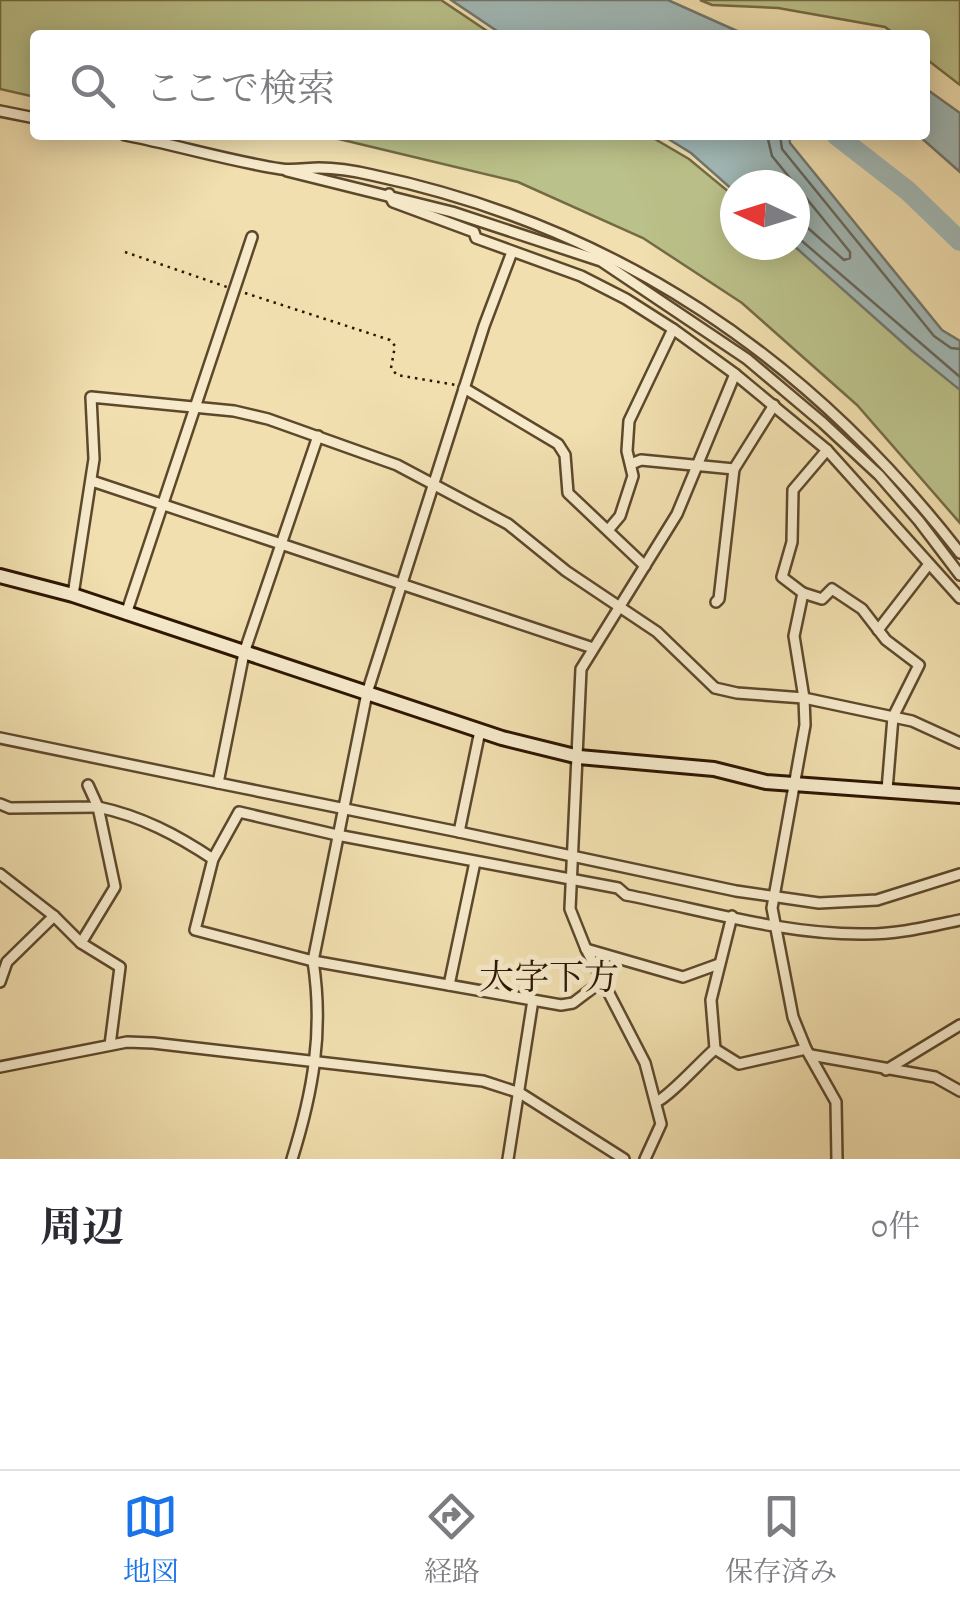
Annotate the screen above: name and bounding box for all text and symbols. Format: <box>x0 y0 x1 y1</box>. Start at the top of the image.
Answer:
search box <box>30 30 930 140</box>
icon: search <box>65 58 120 113</box>
text: ここで検索 <box>145 62 335 114</box>
north arrow <box>720 170 810 260</box>
district label: 大字下方 <box>479 953 619 1001</box>
text: 周辺 <box>40 1198 124 1255</box>
text: 0件 <box>871 1204 920 1248</box>
tab: 地図 <box>123 1489 179 1591</box>
tab: 経路 <box>424 1489 480 1591</box>
tab: 保存済み <box>725 1489 837 1591</box>

